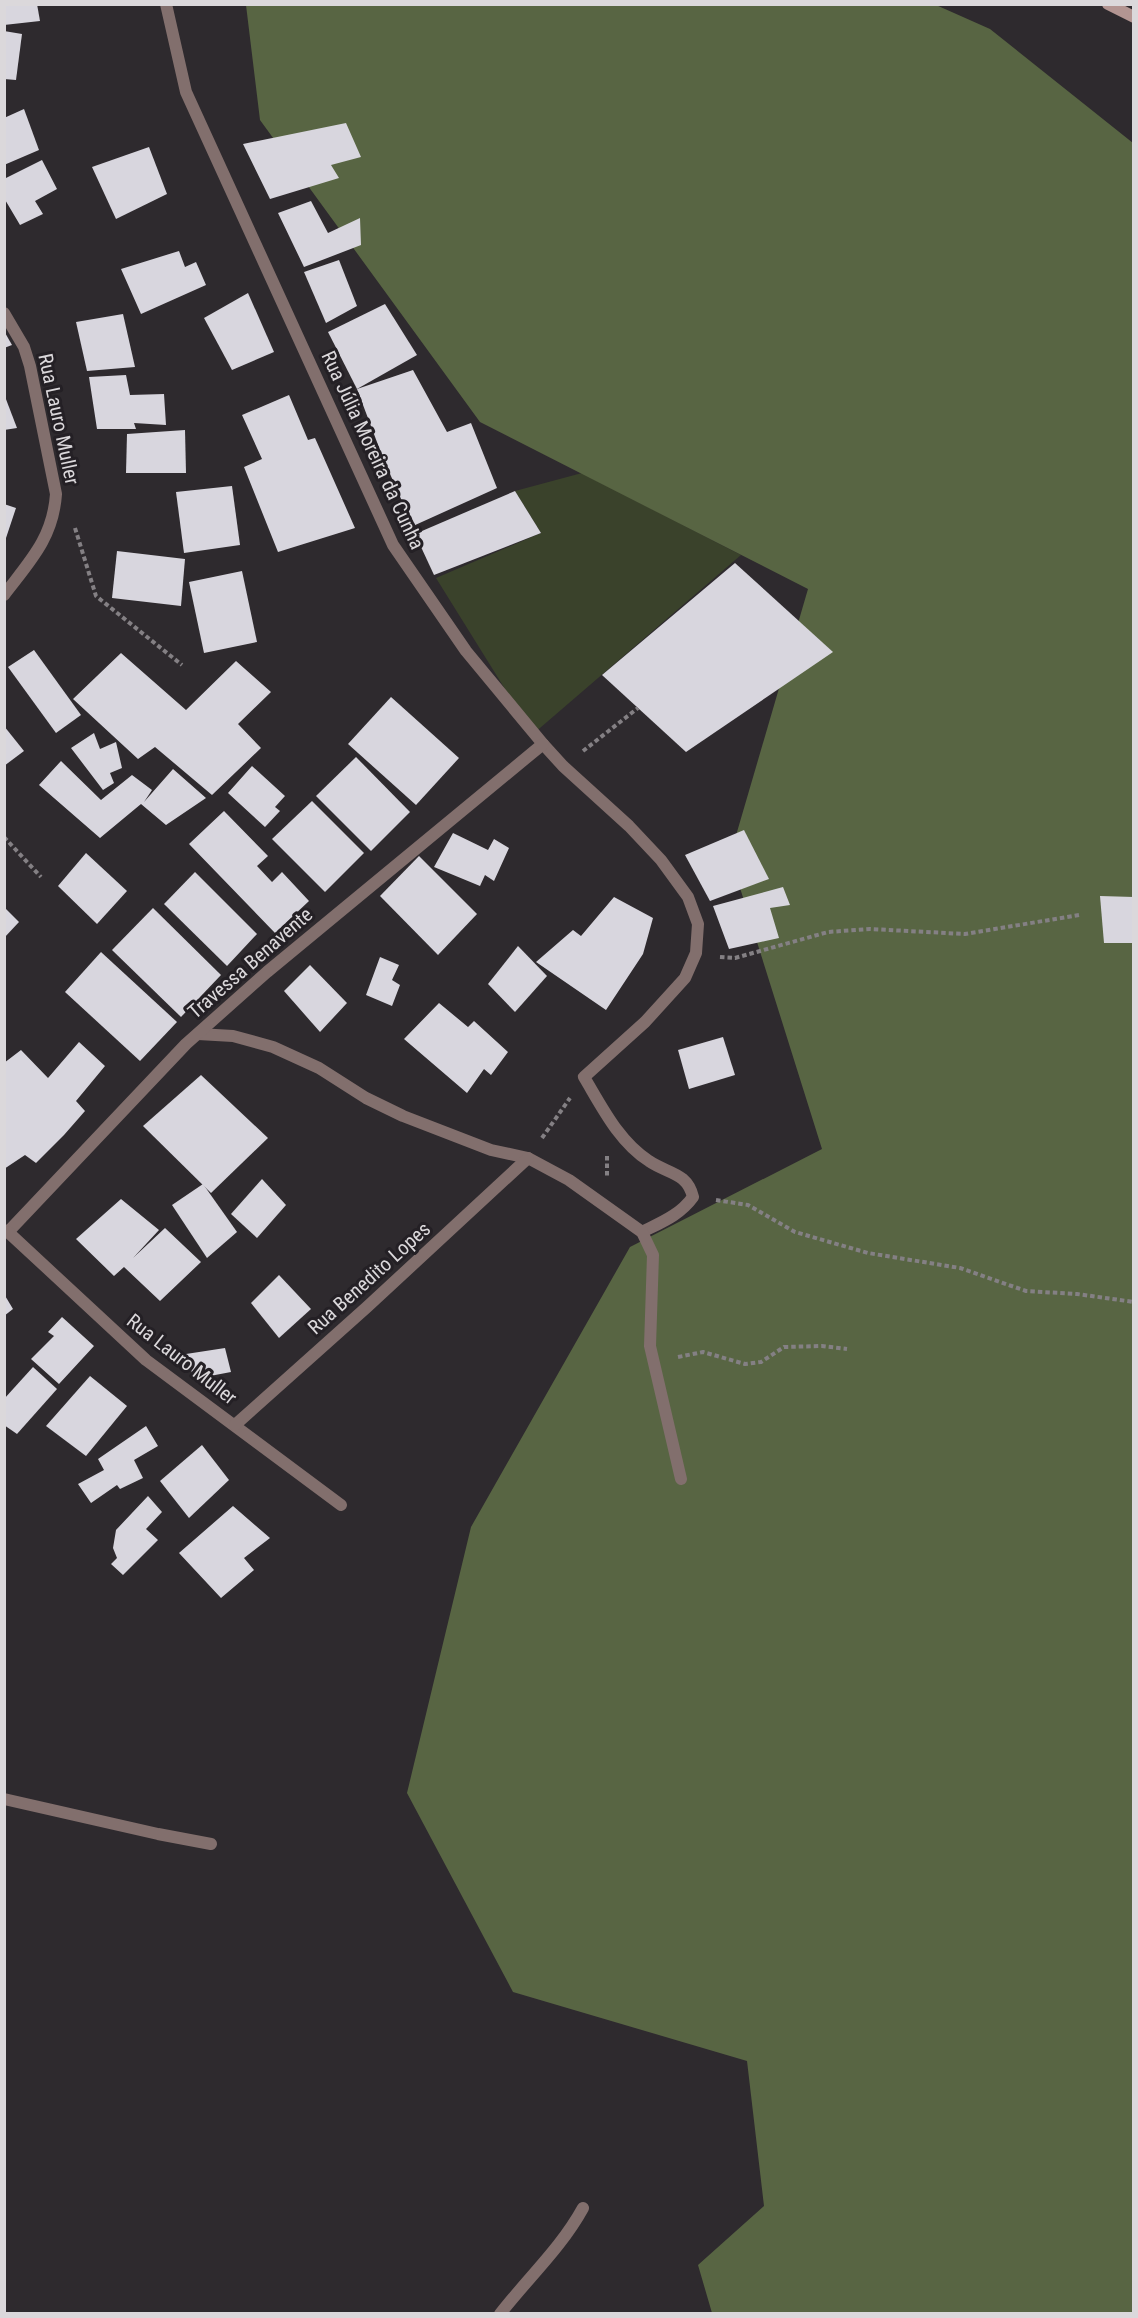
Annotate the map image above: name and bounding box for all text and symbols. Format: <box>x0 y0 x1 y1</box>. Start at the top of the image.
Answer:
street label: Rua Júlia Moreira da Cunha <box>316 347 430 553</box>
street label: Rua Lauro Muller <box>33 351 85 487</box>
street label: Travessa Benavente <box>183 902 317 1024</box>
street label: Rua Benedito Lopes <box>303 1217 435 1339</box>
street label: Rua Lauro Muller <box>122 1309 242 1409</box>

